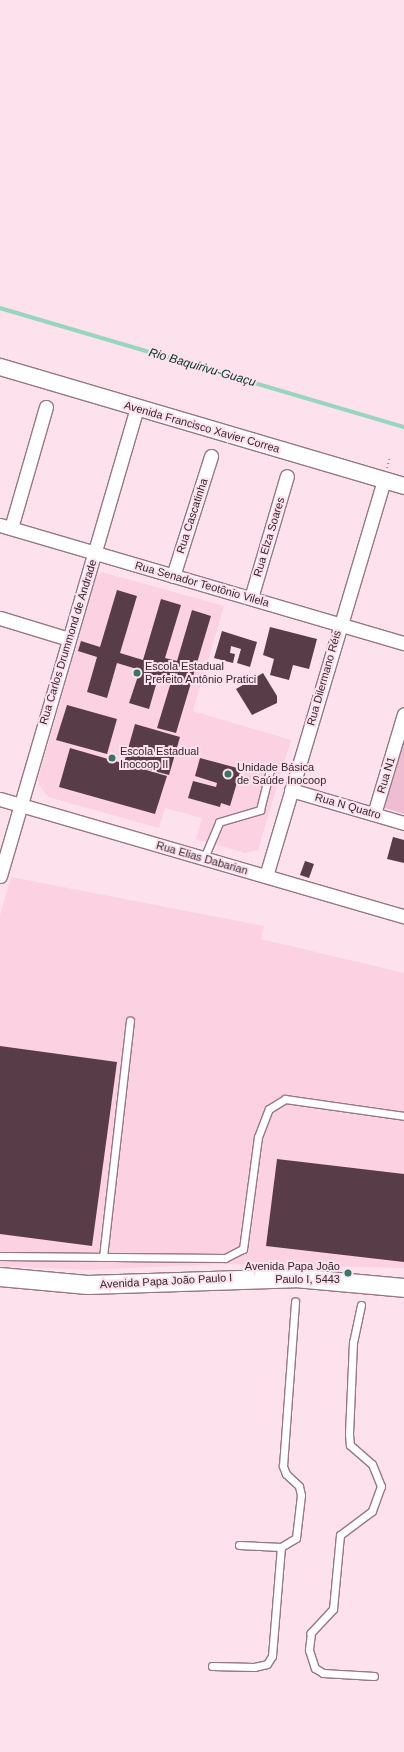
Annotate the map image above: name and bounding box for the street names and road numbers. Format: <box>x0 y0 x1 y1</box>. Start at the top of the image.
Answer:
street label: Avenida Francisco Xavier Correa <box>123 398 281 456</box>
street label: Rua Cascatinha <box>174 477 210 555</box>
street label: Rua Elza Soares <box>251 496 287 578</box>
street label: Rua Carlos Drummond de Andrade <box>36 558 100 726</box>
street label: Rua Senador Teotônio Vilela <box>133 558 271 610</box>
street label: Rua Dilermano Réis <box>304 629 344 727</box>
street label: Rua N1 <box>374 755 398 795</box>
street label: Rua N Quatro <box>314 790 382 822</box>
street label: Rua Elias Dabarian <box>155 839 249 877</box>
street label: Avenida Papa João Paulo I <box>99 1271 233 1291</box>

